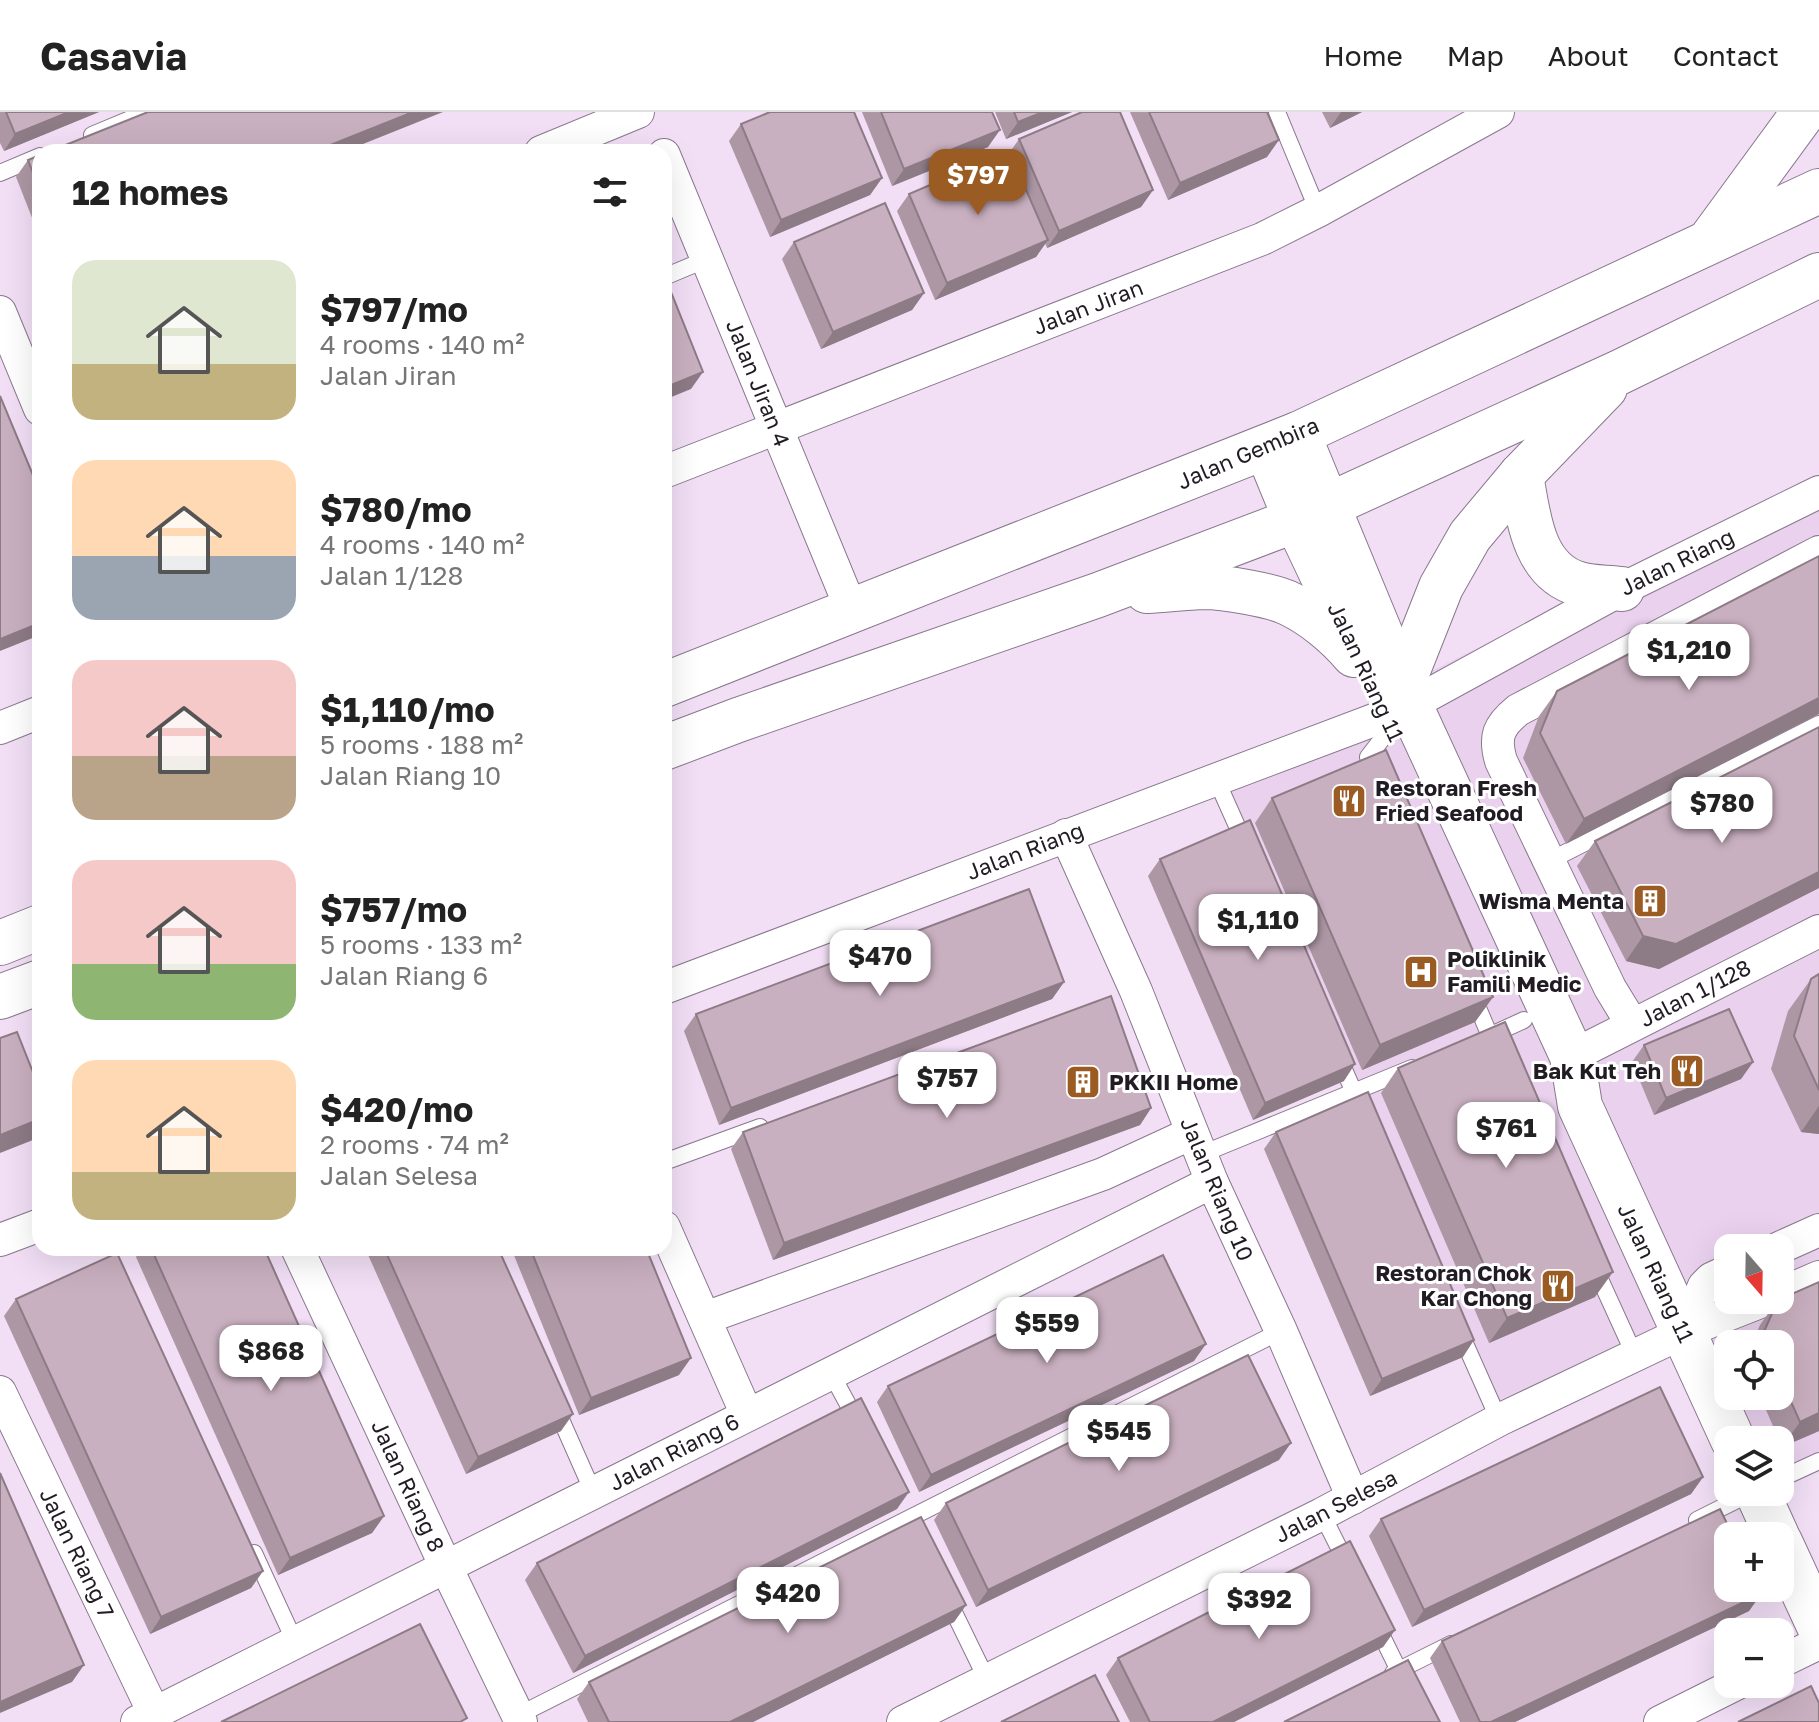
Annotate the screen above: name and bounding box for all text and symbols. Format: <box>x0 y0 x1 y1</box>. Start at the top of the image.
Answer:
text: Casavia <box>40 33 187 78</box>
text: Home <box>1324 39 1403 72</box>
text: Map <box>1447 39 1504 72</box>
text: About <box>1548 39 1629 72</box>
text: Contact <box>1673 39 1779 72</box>
pin: $797 <box>931 149 1025 217</box>
text: $797 <box>947 159 1009 190</box>
icon: filters <box>588 170 632 214</box>
text: 12 homes <box>72 172 229 212</box>
street label: Jalan Jiran <box>1029 273 1147 340</box>
text: $797/mo <box>320 289 468 329</box>
icon: home <box>136 292 232 388</box>
street label: Jalan Jiran 4 <box>721 315 796 450</box>
text: 4 rooms · 140 m² <box>320 329 525 360</box>
text: Jalan Jiran <box>320 360 457 391</box>
street label: Jalan Gembira <box>1173 411 1323 494</box>
text: $780/mo <box>320 489 472 529</box>
icon: home <box>136 492 232 588</box>
street label: Jalan Riang <box>1615 522 1738 601</box>
text: 4 rooms · 140 m² <box>320 529 525 560</box>
text: Jalan 1/128 <box>320 560 463 591</box>
street label: Jalan Riang 11 <box>1322 598 1411 746</box>
pin: $1,210 <box>1624 624 1754 692</box>
text: $1,210 <box>1646 634 1732 665</box>
text: $1,110/mo <box>320 689 495 729</box>
icon: home <box>136 692 232 788</box>
text: 5 rooms · 188 m² <box>320 729 523 760</box>
text: Jalan Riang 10 <box>320 760 501 791</box>
place label: Restoran Fresh Fried Seafood <box>1375 774 1537 826</box>
pin: $780 <box>1675 777 1769 845</box>
restaurant icon: Restoran Fresh Fried Seafood <box>1330 782 1368 820</box>
text: $780 <box>1689 787 1755 818</box>
street label: Jalan Riang <box>962 816 1087 885</box>
building icon: Wisma Menta <box>1631 882 1669 920</box>
place label: Wisma Menta <box>1479 887 1624 914</box>
text: $757/mo <box>320 889 467 929</box>
icon: home <box>136 892 232 988</box>
pin: $1,110 <box>1193 894 1323 962</box>
text: $1,110 <box>1217 904 1299 935</box>
text: 5 rooms · 133 m² <box>320 929 522 960</box>
pin: $470 <box>833 930 927 998</box>
text: $470 <box>848 940 912 971</box>
place label: Poliklinik Famili Medic <box>1447 945 1582 997</box>
hospital icon: Poliklinik Famili Medic <box>1402 953 1440 991</box>
street label: Jalan 1/128 <box>1635 953 1755 1032</box>
text: Jalan Riang 6 <box>320 960 488 991</box>
pin: $757 <box>900 1052 994 1120</box>
restaurant icon: Bak Kut Teh <box>1668 1052 1706 1090</box>
place label: Bak Kut Teh <box>1533 1057 1661 1084</box>
text: $757 <box>916 1062 978 1093</box>
building icon: PKKII Home <box>1064 1063 1102 1101</box>
place label: PKKII Home <box>1109 1068 1238 1095</box>
text: $420/mo <box>320 1089 473 1129</box>
icon: home <box>136 1092 232 1188</box>
pin: $761 <box>1459 1102 1553 1170</box>
text: $761 <box>1475 1112 1537 1143</box>
street label: Jalan Riang 10 <box>1175 1113 1260 1265</box>
text: 2 rooms · 74 m² <box>320 1129 509 1160</box>
text: Jalan Selesa <box>320 1160 478 1191</box>
street label: Jalan Riang 11 <box>1612 1199 1701 1347</box>
north arrow <box>1714 1234 1794 1314</box>
map controls <box>1714 1234 1794 1698</box>
place label: Restoran Chok Kar Chong <box>1375 1259 1532 1311</box>
restaurant icon: Restoran Chok Kar Chong <box>1539 1267 1577 1305</box>
pin: $559 <box>1000 1297 1094 1365</box>
text: $559 <box>1014 1307 1080 1338</box>
pin: $868 <box>224 1325 318 1393</box>
button: locate <box>1714 1330 1794 1410</box>
text: $868 <box>237 1335 305 1366</box>
pin: $545 <box>1072 1405 1166 1473</box>
street label: Jalan Riang 6 <box>604 1407 743 1496</box>
text: $545 <box>1086 1415 1152 1446</box>
street label: Jalan Riang 8 <box>366 1416 451 1556</box>
button: layers <box>1714 1426 1794 1506</box>
street label: Jalan Selesa <box>1270 1463 1401 1548</box>
street label: Jalan Riang 7 <box>34 1484 120 1622</box>
button: + <box>1714 1522 1794 1602</box>
pin: $420 <box>741 1567 835 1635</box>
pin: $392 <box>1212 1573 1306 1641</box>
text: $420 <box>755 1577 821 1608</box>
text: $392 <box>1226 1583 1292 1614</box>
button: − <box>1714 1618 1794 1698</box>

